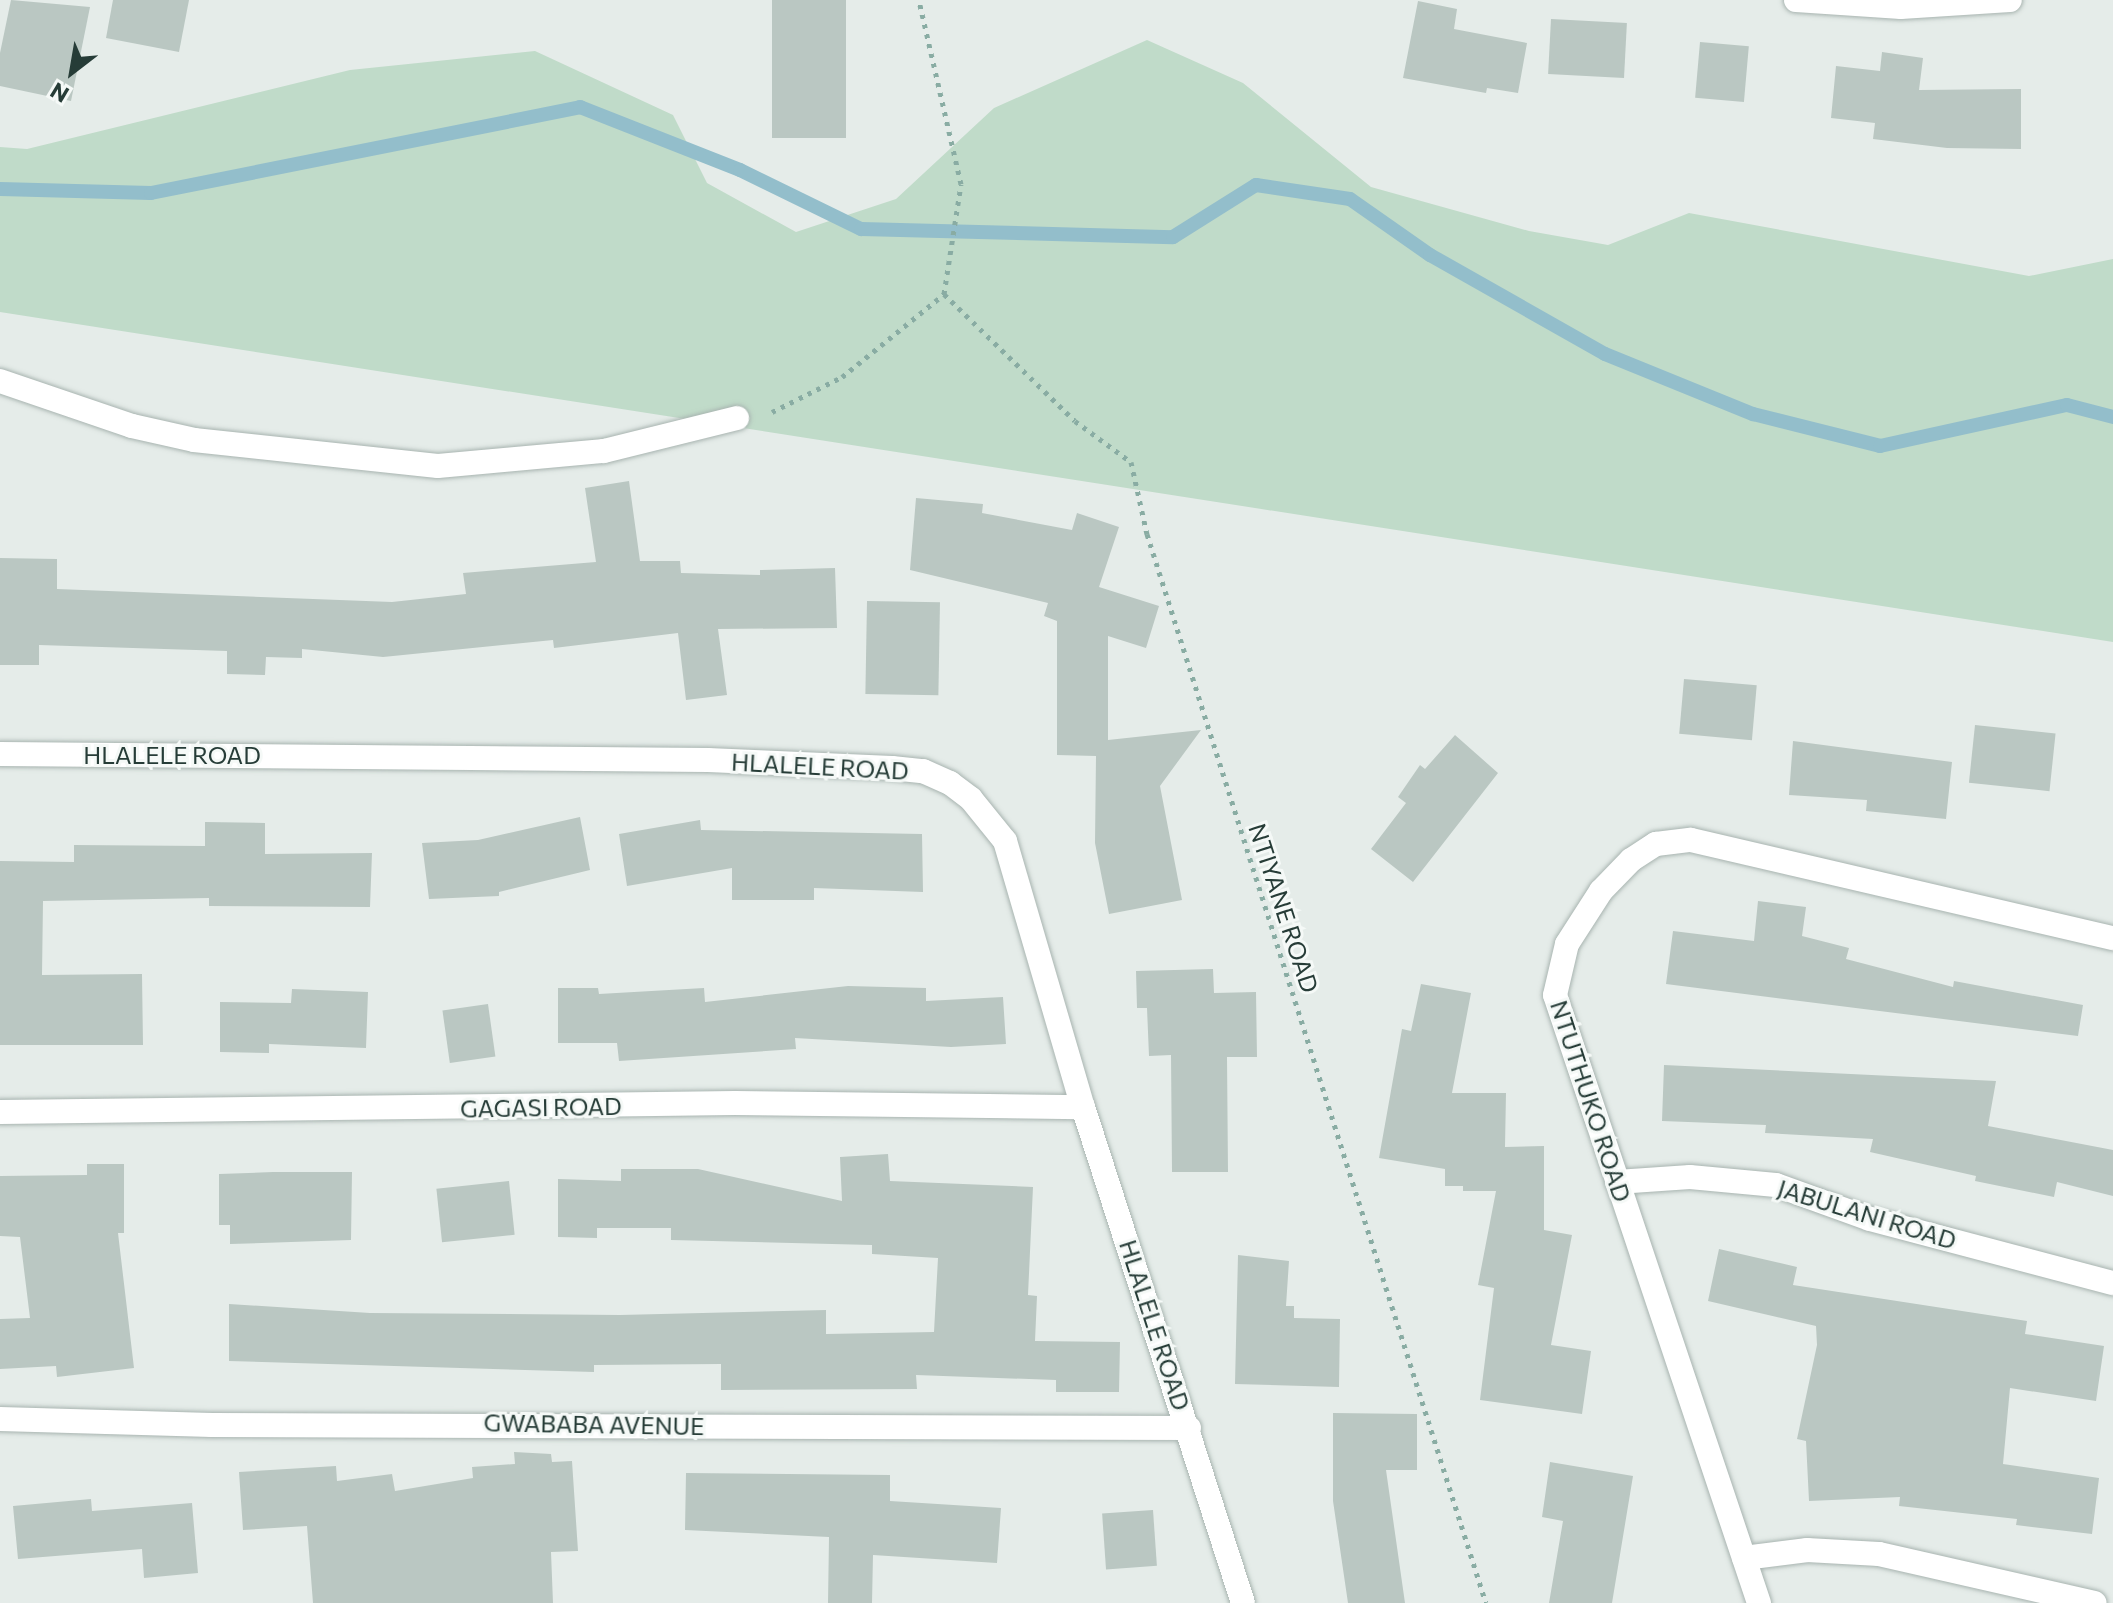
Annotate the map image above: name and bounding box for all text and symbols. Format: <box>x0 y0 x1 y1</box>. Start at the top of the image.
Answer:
north arrow <box>32 32 112 112</box>
text: N <box>45 77 73 109</box>
street label: HLALELE ROAD <box>83 741 261 769</box>
street label: HLALELE ROAD <box>731 747 909 785</box>
street label: NTIYANE ROAD <box>1243 820 1325 996</box>
street label: NTUTHUKO ROAD <box>1545 997 1637 1205</box>
street label: GAGASI ROAD <box>460 1091 622 1123</box>
street label: JABULANI ROAD <box>1774 1173 1960 1255</box>
street label: HLALELE ROAD <box>1114 1236 1196 1414</box>
street label: GWABABA AVENUE <box>483 1408 705 1440</box>

